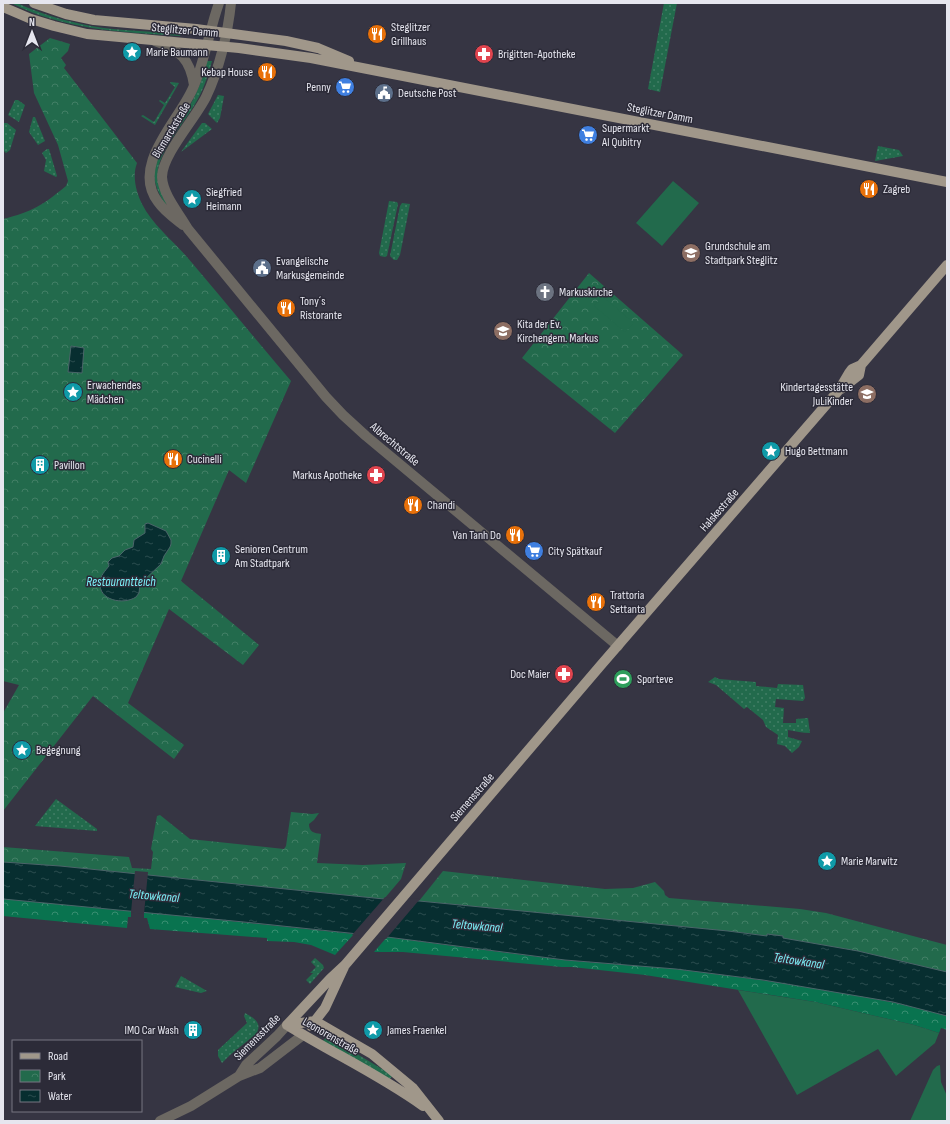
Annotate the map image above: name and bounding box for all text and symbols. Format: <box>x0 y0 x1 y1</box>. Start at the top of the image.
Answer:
north arrow <box>12 12 52 52</box>
text: N <box>29 16 35 29</box>
street label: Steglitzer Damm <box>151 20 219 41</box>
place label: Steglitzer Grillhaus <box>391 20 431 49</box>
restaurant icon: Steglitzer Grillhaus <box>366 23 388 45</box>
place icon: Marie Baumann <box>121 41 143 63</box>
pharmacy icon: Brigitten-Apotheke <box>473 43 495 65</box>
place label: Marie Baumann <box>146 45 208 60</box>
place label: Brigitten-Apotheke <box>498 47 576 62</box>
restaurant icon: Kebap House <box>256 61 278 83</box>
place label: Kebap House <box>201 65 253 80</box>
supermarket icon: Penny <box>334 76 356 98</box>
place label: Penny <box>306 80 331 95</box>
public building icon: Deutsche Post <box>373 82 395 104</box>
place label: Deutsche Post <box>398 86 457 101</box>
street label: Bismarckstraße <box>149 100 194 161</box>
street label: Steglitzer Damm <box>626 100 694 127</box>
place label: Supermarkt Al Qubitry <box>601 121 650 150</box>
supermarket icon: Supermarkt Al Qubitry <box>577 124 599 146</box>
restaurant icon: Zagreb <box>858 178 880 200</box>
place label: Zagreb <box>883 182 910 197</box>
place label: Siegfried Heimann <box>206 185 242 214</box>
place icon: Siegfried Heimann <box>181 188 203 210</box>
place label: Grundschule am Stadtpark Steglitz <box>705 239 778 268</box>
school or university icon: Grundschule am Stadtpark Steglitz <box>680 242 702 264</box>
place label: Evangelische Markusgemeinde <box>276 254 344 283</box>
public building icon: Evangelische Markusgemeinde <box>251 257 273 279</box>
church icon: Markuskirche <box>534 281 556 303</box>
place label: Markuskirche <box>559 285 613 300</box>
place label: Tony´s Ristorante <box>300 294 342 323</box>
restaurant icon: Tony´s Ristorante <box>275 297 297 319</box>
place label: Kita der Ev. Kirchengem. Markus <box>517 317 598 346</box>
school or university icon: Kita der Ev. Kirchengem. Markus <box>492 320 514 342</box>
place label: Erwachendes Mädchen <box>87 378 141 407</box>
place label: Kindertagesstätte JuLiKinder <box>780 380 854 409</box>
place icon: Erwachendes Mädchen <box>62 381 84 403</box>
school or university icon: Kindertagesstätte JuLiKinder <box>856 383 878 405</box>
street label: Albrechtstraße <box>366 419 423 469</box>
place icon: Hugo Bettmann <box>760 440 782 462</box>
place label: Hugo Bettmann <box>785 444 848 459</box>
restaurant icon: Cucinelli <box>162 448 184 470</box>
place label: Cucinelli <box>187 452 222 467</box>
building icon: Pavillon <box>29 454 51 476</box>
place label: Pavillon <box>54 458 85 473</box>
pharmacy icon: Markus Apotheke <box>365 464 387 486</box>
place label: Markus Apotheke <box>293 468 362 483</box>
street label: Halskestraße <box>697 486 742 535</box>
restaurant icon: Chandi <box>402 494 424 516</box>
place label: Chandi <box>427 498 455 513</box>
restaurant icon: Van Tanh Do <box>504 524 526 546</box>
place label: Van Tanh Do <box>453 528 501 543</box>
supermarket icon: City Spätkauf <box>523 540 545 562</box>
place label: Senioren Centrum Am Stadtpark <box>234 542 308 571</box>
place label: City Spätkauf <box>548 544 603 559</box>
building icon: Senioren Centrum Am Stadtpark <box>210 545 232 567</box>
water label: Restaurantteich <box>86 574 156 590</box>
place label: Trattoria Settanta <box>610 588 646 617</box>
restaurant icon: Trattoria Settanta <box>585 591 607 613</box>
pharmacy icon: Doc Maier <box>553 663 575 685</box>
place label: Doc Maier <box>510 667 551 682</box>
sports icon: Sporteve <box>612 668 634 690</box>
place label: Sporteve <box>637 672 674 687</box>
place icon: Begegnung <box>11 739 33 761</box>
place label: Begegnung <box>36 743 81 758</box>
street label: Siemensstraße <box>447 770 498 825</box>
place icon: Marie Marwitz <box>816 850 838 872</box>
place label: Marie Marwitz <box>841 854 898 869</box>
water label: Teltowkanal <box>128 886 181 906</box>
water label: Teltowkanal <box>451 916 504 936</box>
water label: Teltowkanal <box>772 949 826 973</box>
street label: Siemensstraße <box>231 1011 284 1064</box>
street label: Leonorenstraße <box>300 1014 362 1059</box>
building icon: IMO Car Wash <box>182 1019 204 1041</box>
place icon: James Fraenkel <box>362 1019 384 1041</box>
place label: IMO Car Wash <box>124 1023 179 1038</box>
place label: James Fraenkel <box>386 1023 447 1038</box>
legend <box>12 1040 142 1112</box>
text: Road <box>48 1049 68 1064</box>
text: Park <box>48 1069 66 1084</box>
text: Water <box>48 1089 72 1104</box>

